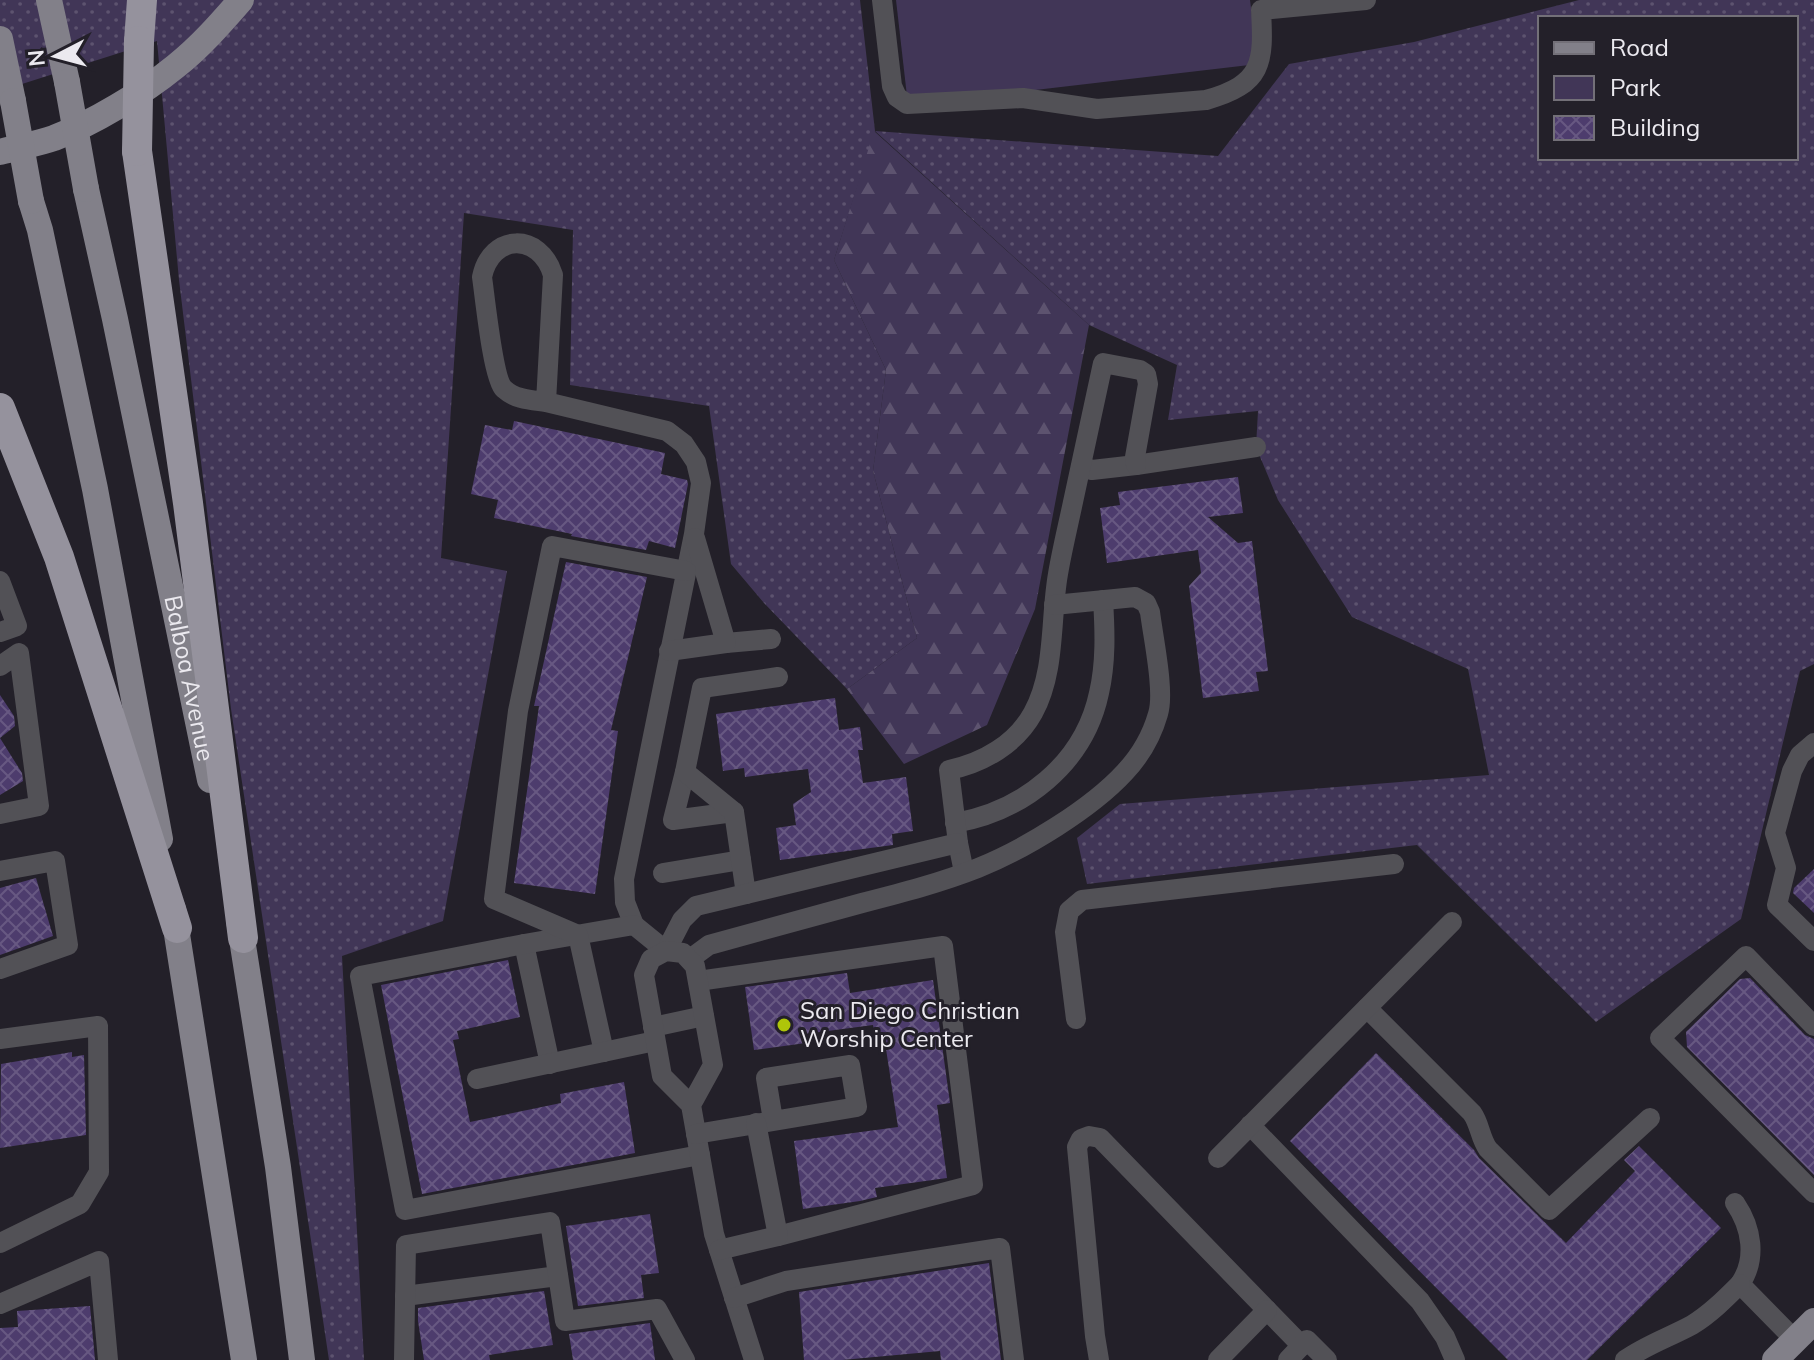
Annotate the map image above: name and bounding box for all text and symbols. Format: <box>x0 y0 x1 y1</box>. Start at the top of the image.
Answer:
north arrow <box>16 16 96 96</box>
legend <box>1538 16 1798 160</box>
text: Road <box>1610 32 1669 62</box>
text: N <box>21 48 51 68</box>
text: Park <box>1610 72 1661 102</box>
text: Building <box>1610 112 1700 142</box>
street label: Balboa Avenue <box>158 592 222 764</box>
place label: San Diego Christian Worship Center <box>800 995 1020 1053</box>
marker: San Diego Christian Worship Center <box>775 1016 793 1034</box>

